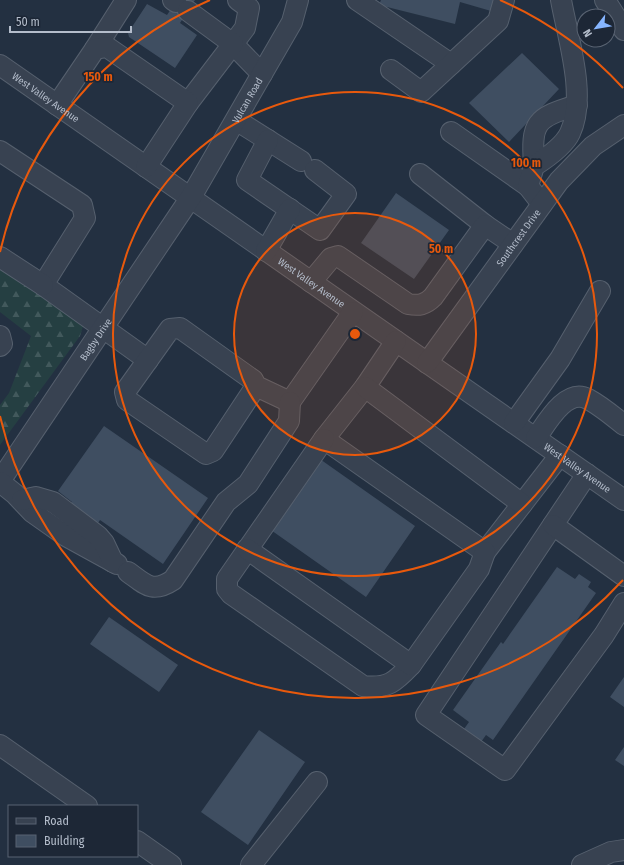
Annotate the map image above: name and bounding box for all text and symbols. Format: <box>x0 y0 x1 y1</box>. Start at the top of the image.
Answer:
scale bar <box>10 8 131 34</box>
north arrow <box>576 8 616 48</box>
text: 50 m <box>16 15 40 29</box>
text: N <box>581 27 595 39</box>
street label: West Valley Avenue <box>10 70 81 125</box>
text: 150 m <box>83 70 113 84</box>
street label: Vulcan Road <box>230 76 265 125</box>
text: 100 m <box>511 156 541 170</box>
street label: Southcrest Drive <box>494 207 544 269</box>
text: 50 m <box>429 242 453 256</box>
street label: West Valley Avenue <box>275 256 347 311</box>
street label: Bagby Drive <box>78 316 115 363</box>
centre of rings <box>348 327 362 341</box>
street label: West Valley Avenue <box>541 441 613 496</box>
legend <box>8 805 138 857</box>
text: Road <box>44 814 69 828</box>
text: Building <box>44 834 85 848</box>

